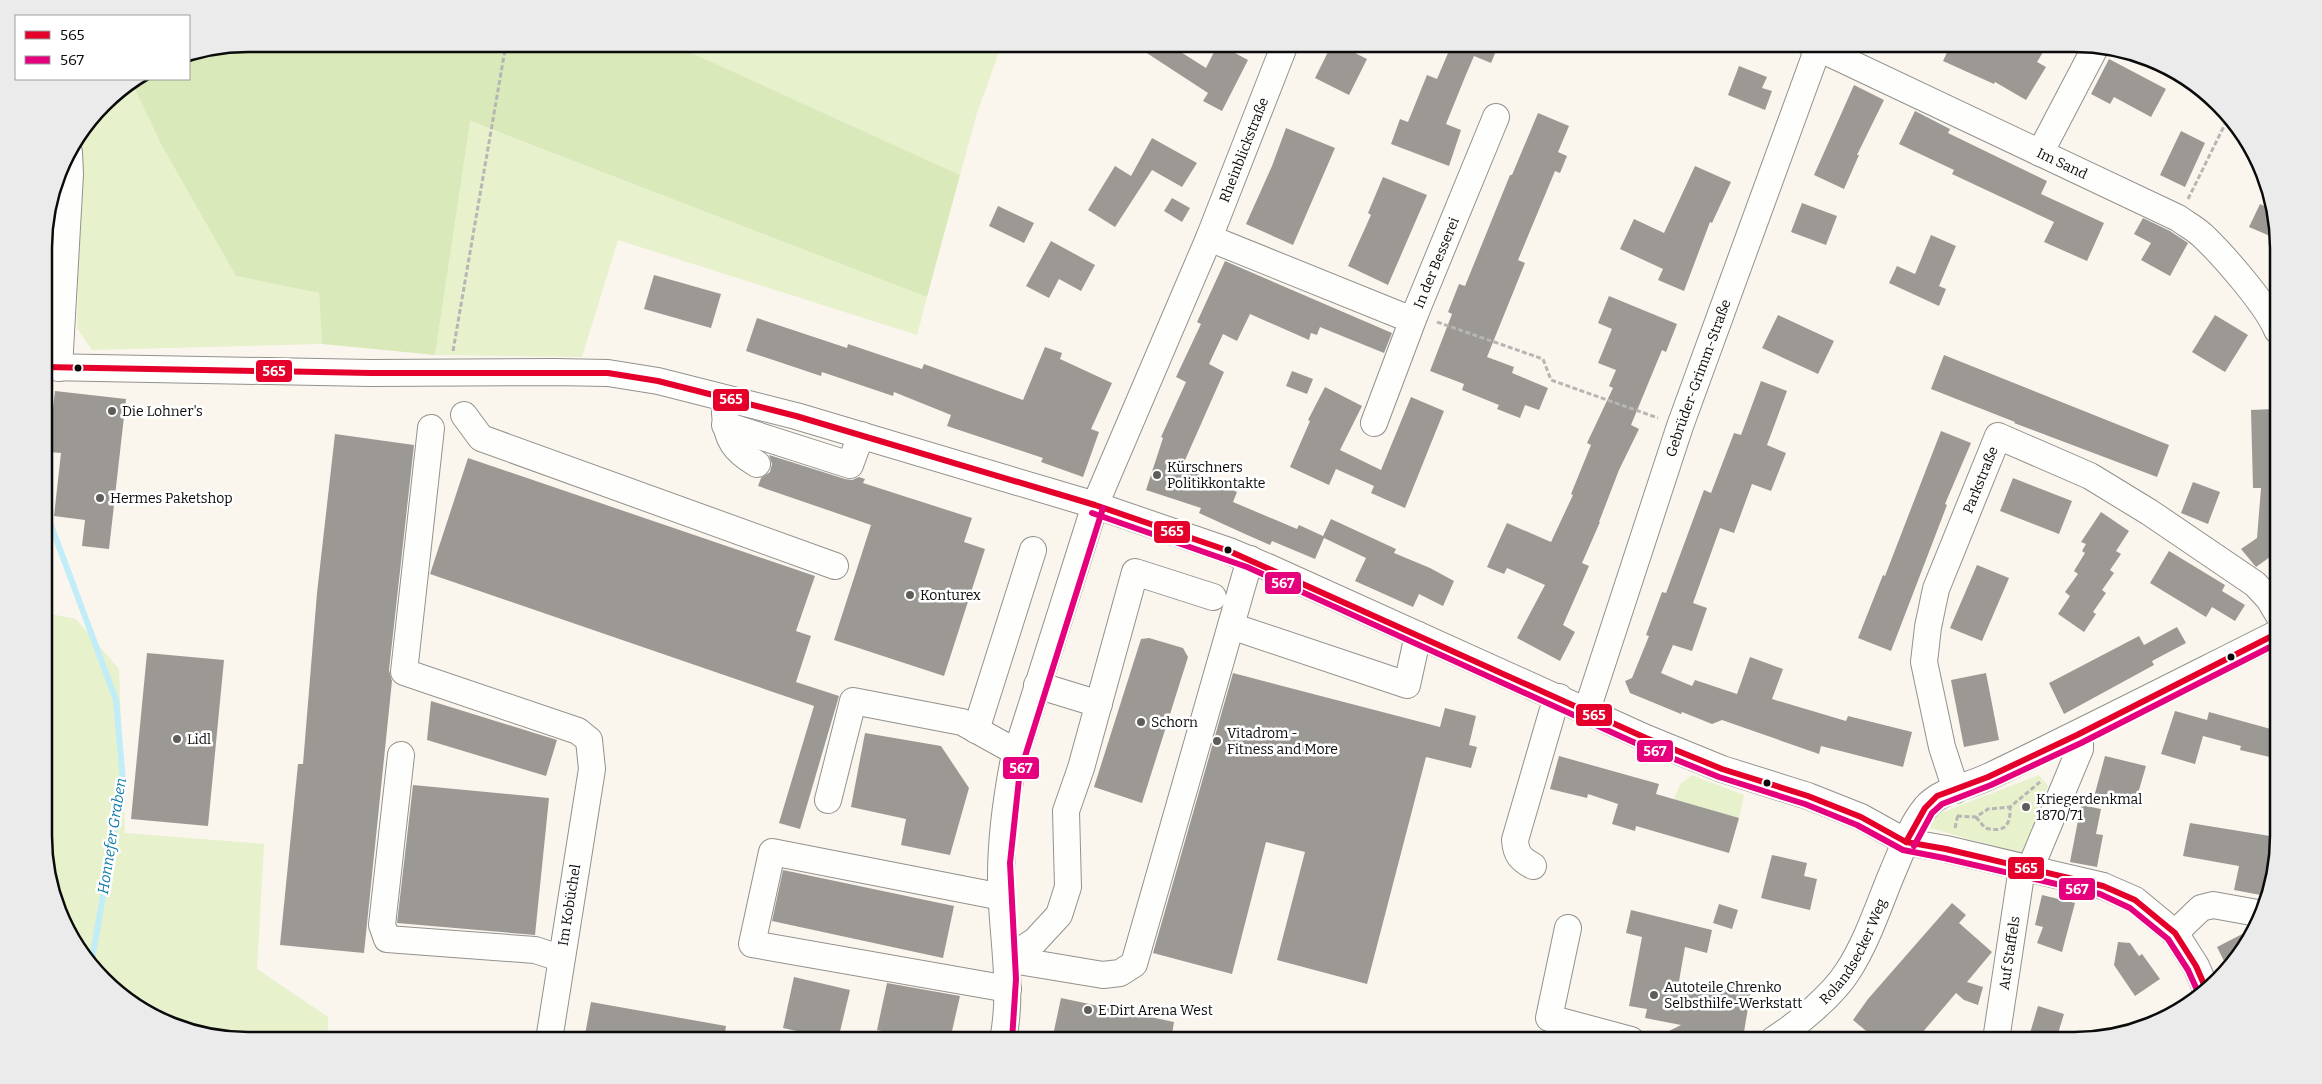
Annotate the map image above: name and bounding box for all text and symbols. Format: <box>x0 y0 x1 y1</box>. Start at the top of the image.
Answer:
legend <box>15 15 190 80</box>
text: 565 <box>60 26 85 44</box>
text: 567 <box>60 51 85 69</box>
street label: Rheinblickstraße <box>1216 95 1272 205</box>
street label: Im Sand <box>2034 144 2090 183</box>
street label: In der Besserei <box>1410 215 1463 311</box>
street label: Gebrüder-Grimm-Straße <box>1662 297 1735 459</box>
line badge: 565 <box>255 359 293 383</box>
unlabelled marker <box>73 363 83 373</box>
text: 565 <box>262 363 286 380</box>
line badge: 565 <box>712 388 750 412</box>
text: 565 <box>719 391 743 408</box>
place label: Die Lohner's <box>122 403 203 420</box>
marker: Die Lohner's <box>106 405 118 417</box>
street label: Parkstraße <box>1960 444 2002 516</box>
place label: Kürschners Politikkontakte <box>1167 459 1266 492</box>
marker: Kürschners Politikkontakte <box>1151 469 1163 481</box>
place label: Hermes Paketshop <box>110 490 233 507</box>
marker: Hermes Paketshop <box>94 492 106 504</box>
line badge: 565 <box>1153 520 1191 544</box>
text: 565 <box>1160 523 1184 540</box>
unlabelled marker <box>1223 545 1233 555</box>
line badge: 567 <box>1264 571 1302 595</box>
text: 567 <box>1271 575 1295 592</box>
place label: Konturex <box>920 587 981 604</box>
marker: Konturex <box>904 589 916 601</box>
unlabelled marker <box>2226 652 2236 662</box>
line badge: 565 <box>1575 703 1613 727</box>
text: 565 <box>1582 707 1606 724</box>
place label: Schorn <box>1151 714 1198 731</box>
marker: Schorn <box>1135 716 1147 728</box>
place label: Vitadrom - Fitness and More <box>1227 725 1338 758</box>
place label: Lidl <box>187 731 211 748</box>
marker: Lidl <box>171 733 183 745</box>
marker: Vitadrom - Fitness and More <box>1211 735 1223 747</box>
line badge: 567 <box>1636 739 1674 763</box>
text: 567 <box>1643 743 1667 760</box>
line badge: 567 <box>1002 756 1040 780</box>
text: 567 <box>1009 760 1033 777</box>
water label: Honnefer Graben <box>94 777 130 895</box>
unlabelled marker <box>1762 778 1772 788</box>
place label: Kriegerdenkmal 1870/71 <box>2036 791 2142 824</box>
marker: Kriegerdenkmal 1870/71 <box>2020 801 2032 813</box>
line badge: 565 <box>2007 856 2045 880</box>
text: 565 <box>2014 860 2038 877</box>
street label: Im Kobüchel <box>555 863 584 947</box>
line badge: 567 <box>2058 877 2096 901</box>
text: 567 <box>2065 881 2089 898</box>
street label: Rolandsecker Weg <box>1816 896 1890 1008</box>
street label: Auf Staffels <box>1996 915 2024 991</box>
place label: Autoteile Chrenko Selbsthilfe-Werkstatt <box>1664 979 1802 1012</box>
marker: Autoteile Chrenko Selbsthilfe-Werkstatt <box>1648 989 1660 1001</box>
place label: E Dirt Arena West <box>1098 1002 1213 1019</box>
marker: E Dirt Arena West <box>1082 1004 1094 1016</box>

